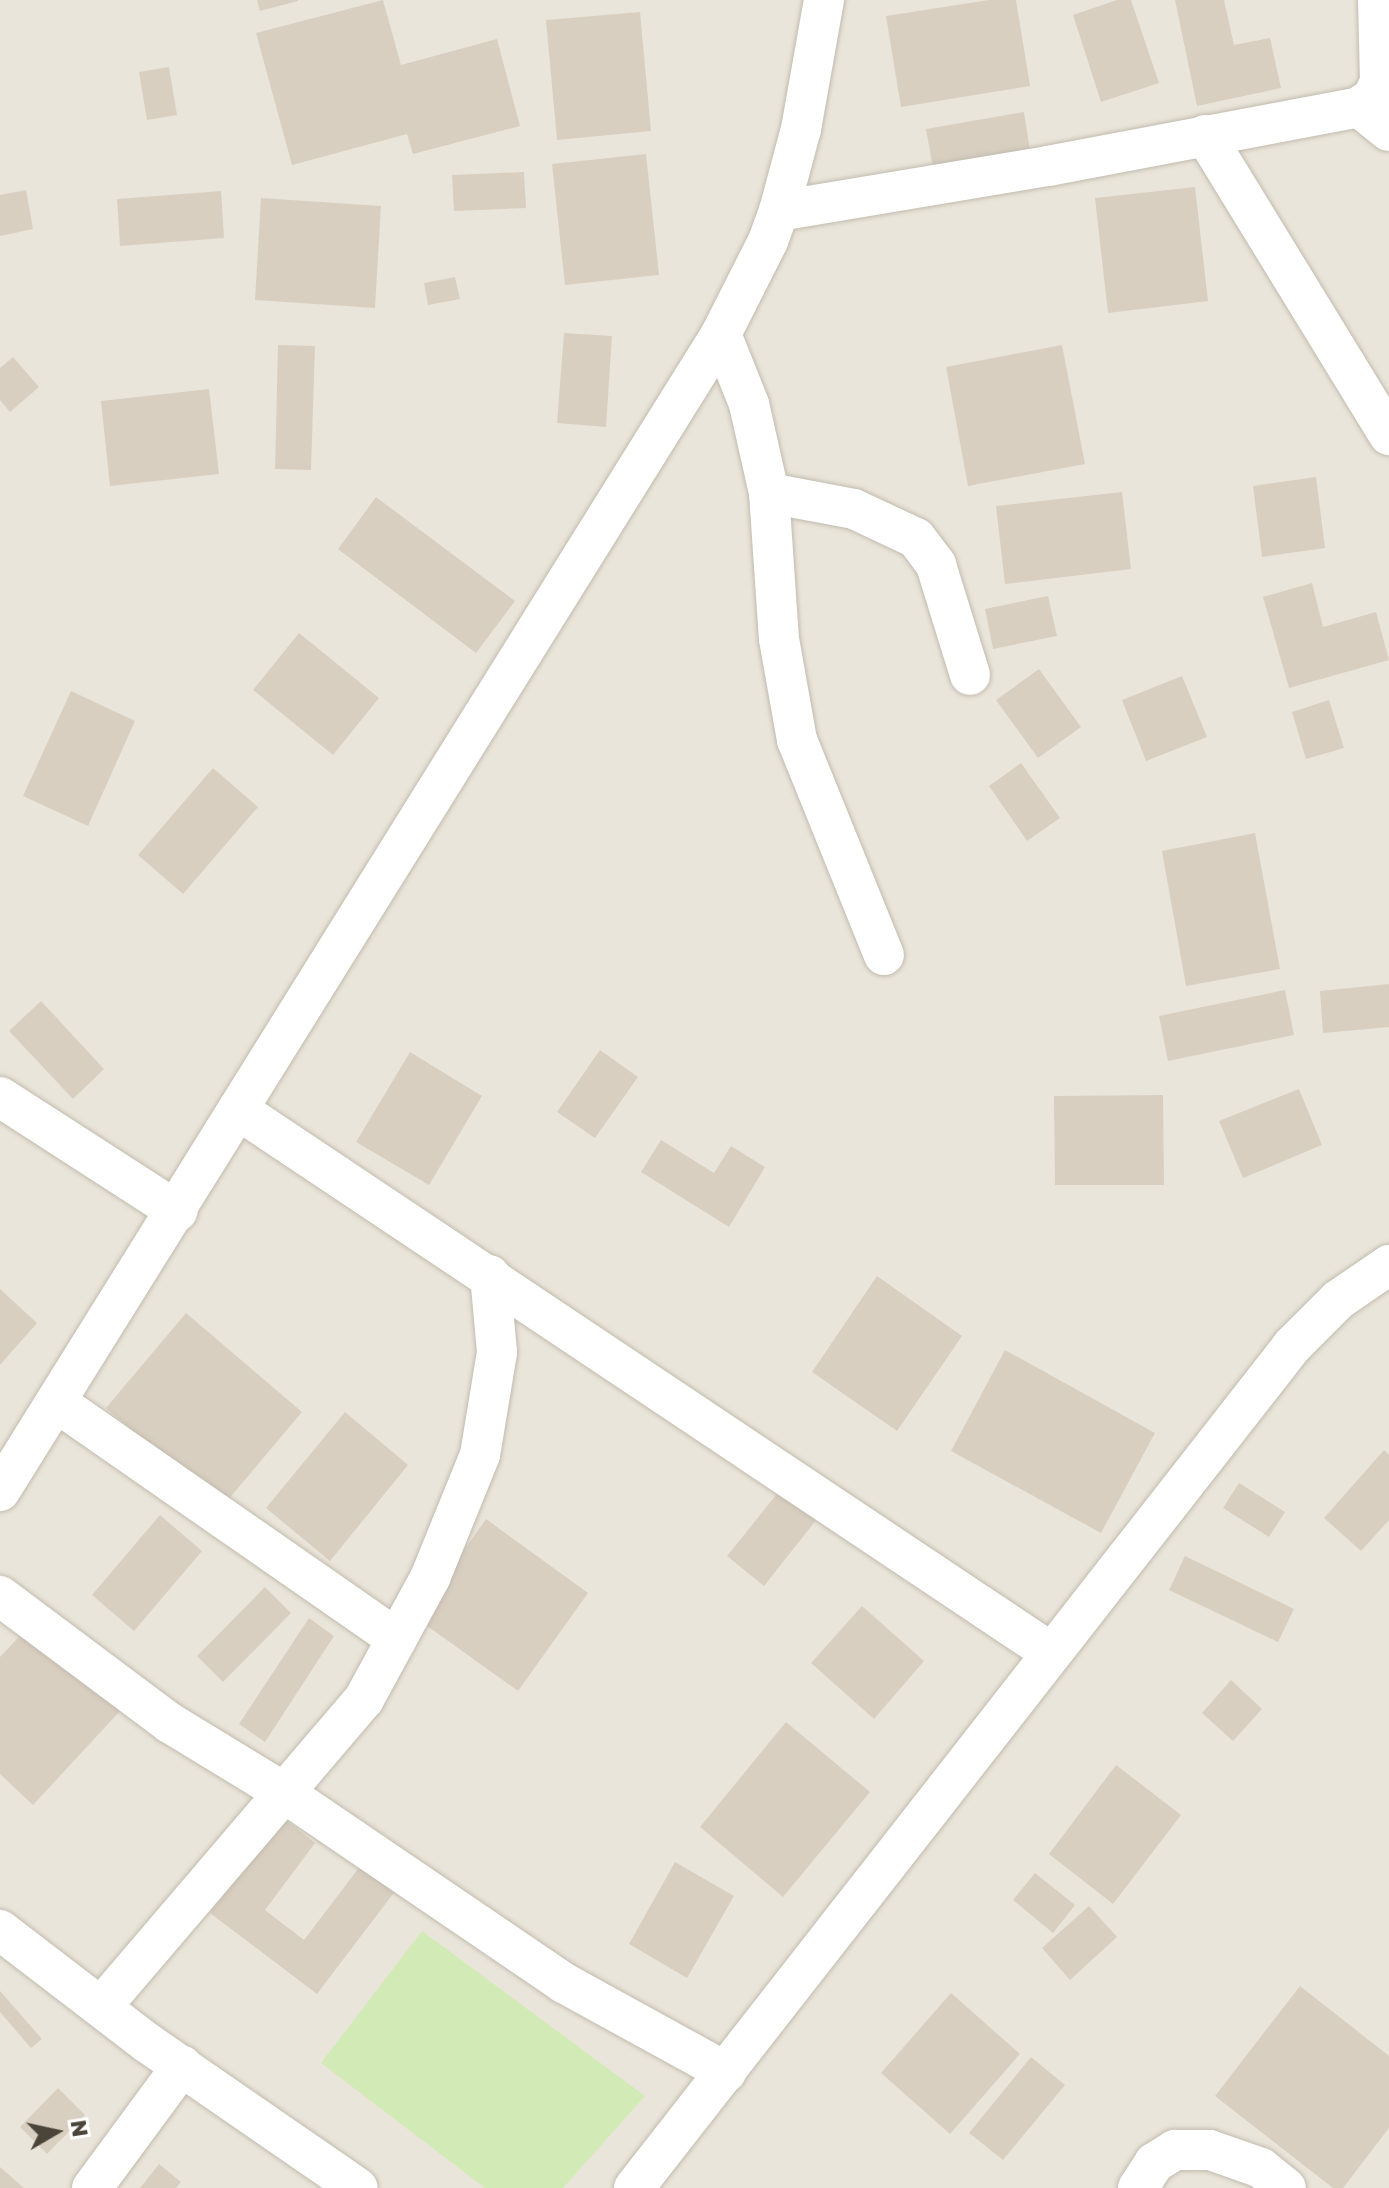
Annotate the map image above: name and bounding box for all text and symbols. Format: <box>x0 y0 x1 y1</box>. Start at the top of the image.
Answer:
north arrow <box>16 2092 96 2172</box>
text: N <box>66 2118 95 2139</box>

